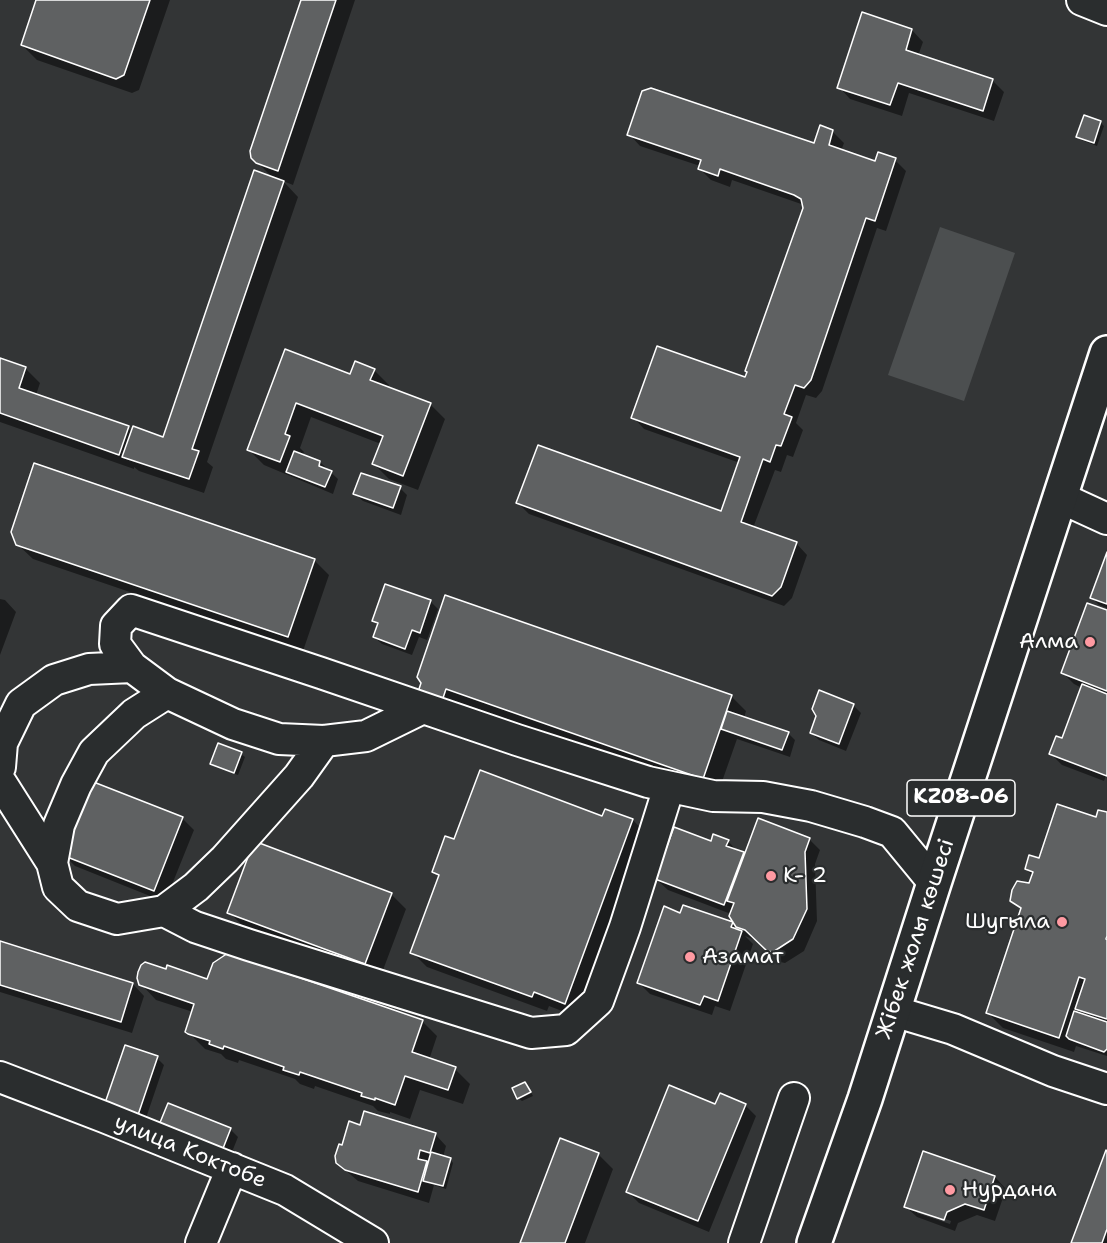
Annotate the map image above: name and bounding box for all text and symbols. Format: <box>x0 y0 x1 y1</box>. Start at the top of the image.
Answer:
place label: Алма <box>1019 629 1078 655</box>
marker: Алма <box>1083 635 1097 649</box>
road number: KZ08-06 <box>907 780 1015 816</box>
street label: Жібек жолы көшесі <box>871 836 961 1042</box>
place label: К- 2 <box>783 863 827 889</box>
marker: К- 2 <box>764 869 778 883</box>
place label: Шугыла <box>965 909 1050 935</box>
marker: Шугыла <box>1055 915 1069 929</box>
place label: Азамат <box>702 944 783 970</box>
marker: Азамат <box>683 950 697 964</box>
street label: улица Коктобе <box>110 1109 270 1195</box>
place label: Нурдана <box>962 1177 1057 1203</box>
marker: Нурдана <box>943 1183 957 1197</box>

